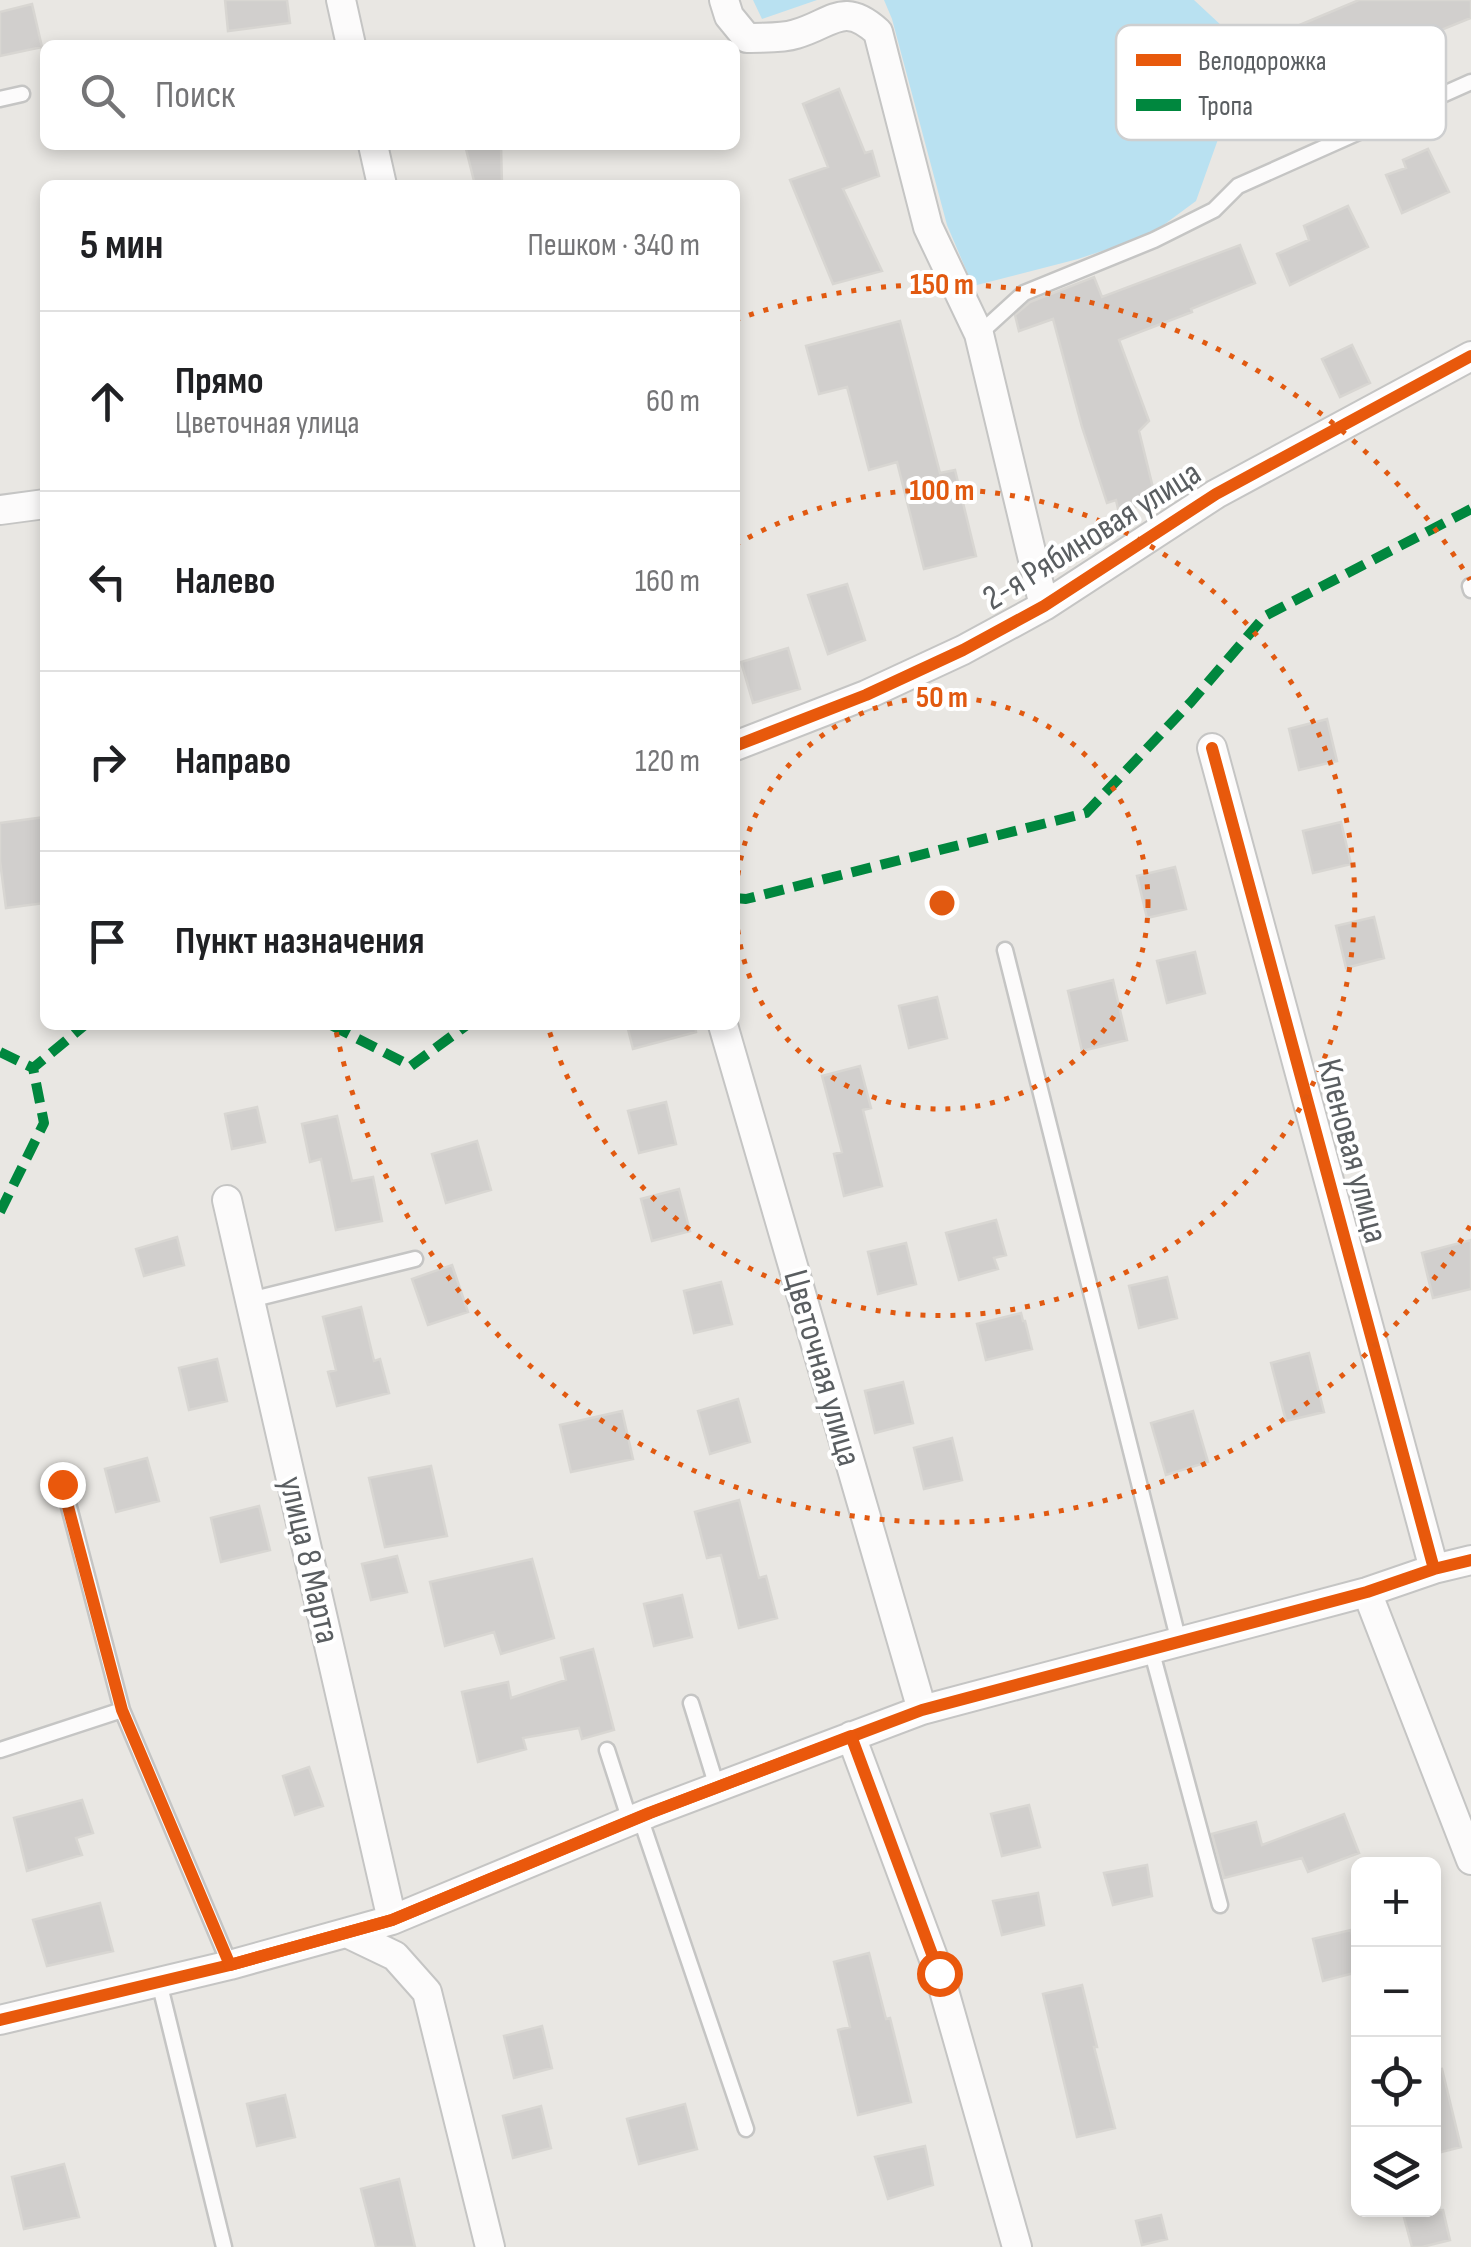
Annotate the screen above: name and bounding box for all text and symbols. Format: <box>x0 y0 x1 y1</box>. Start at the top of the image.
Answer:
legend <box>1116 25 1446 140</box>
search box <box>40 40 740 150</box>
text: Велодорожка <box>1198 45 1327 78</box>
icon: search <box>75 68 130 123</box>
text: Поиск <box>155 73 235 118</box>
text: Тропа <box>1198 90 1253 123</box>
text: 5 мин <box>80 220 163 271</box>
text: Пешком · 340 m <box>528 226 700 265</box>
text: 150 m <box>910 267 974 303</box>
text: Прямо <box>175 359 264 404</box>
icon: ahead <box>80 374 135 429</box>
text: 60 m <box>646 382 700 421</box>
text: Цветочная улица <box>175 404 360 443</box>
street label: 2-я Рябиновая улица <box>975 452 1209 620</box>
text: 100 m <box>910 473 974 509</box>
icon: left <box>80 554 135 609</box>
text: Налево <box>175 559 275 604</box>
text: 160 m <box>635 562 700 601</box>
text: 50 m <box>916 680 968 716</box>
icon: right <box>80 734 135 789</box>
text: Направо <box>175 739 291 784</box>
text: 120 m <box>635 742 700 781</box>
centre of rings <box>924 885 960 921</box>
icon: arrive <box>80 914 135 969</box>
text: Пункт назначения <box>175 919 424 964</box>
street label: Кленовая улица <box>1307 1054 1397 1248</box>
street label: Цветочная улица <box>773 1265 871 1471</box>
route end <box>40 1462 86 1508</box>
street label: улица 8 Марта <box>269 1472 349 1648</box>
map controls <box>1351 1857 1441 2217</box>
button: + <box>1351 1857 1441 1947</box>
button: − <box>1351 1947 1441 2037</box>
route start <box>917 1951 963 1997</box>
button: locate <box>1351 2037 1441 2127</box>
button: layers <box>1351 2127 1441 2217</box>

